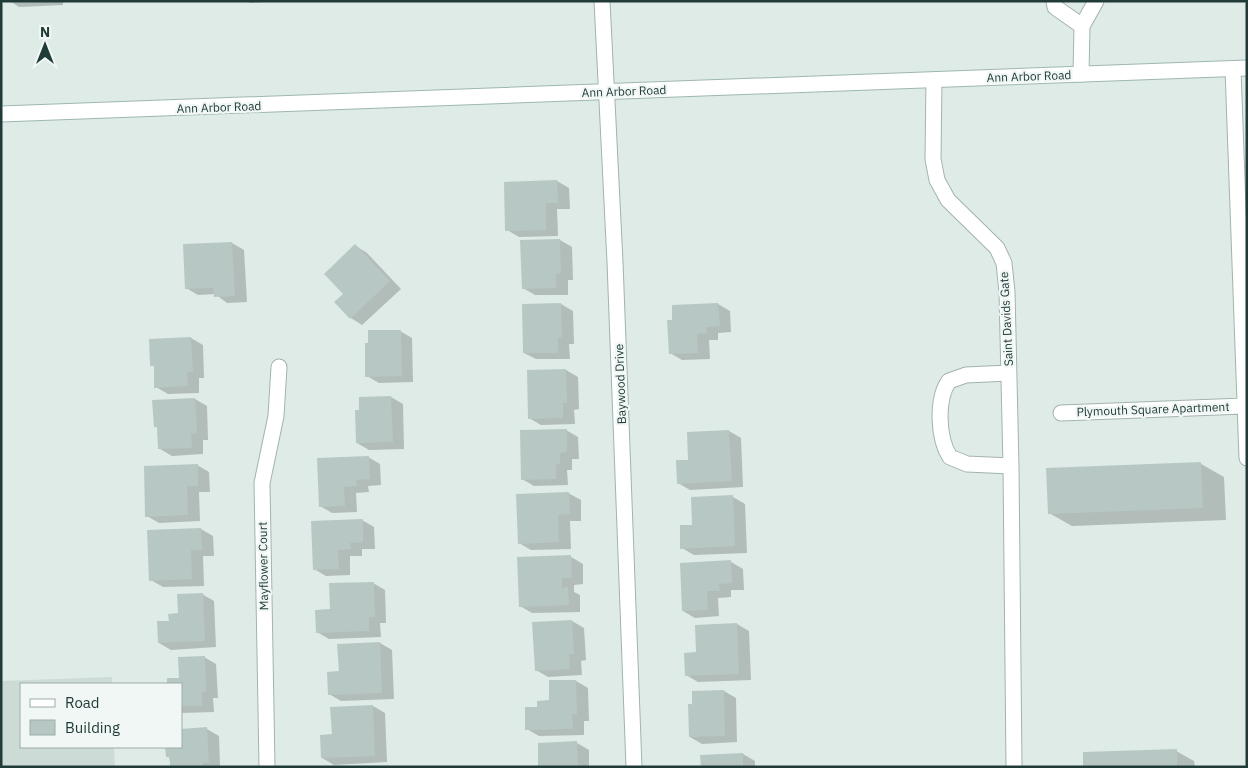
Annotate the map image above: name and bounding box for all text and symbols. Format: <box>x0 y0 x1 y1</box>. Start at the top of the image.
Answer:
north arrow <box>20 20 70 70</box>
text: N <box>40 23 50 41</box>
street label: Ann Arbor Road <box>986 67 1072 85</box>
street label: Ann Arbor Road <box>581 82 667 100</box>
street label: Ann Arbor Road <box>176 98 262 116</box>
street label: Saint Davids Gate <box>996 271 1016 367</box>
street label: Baywood Drive <box>611 343 629 424</box>
street label: Plymouth Square Apartment <box>1076 399 1230 419</box>
street label: Mayflower Court <box>255 522 271 610</box>
legend <box>20 683 182 748</box>
text: Road <box>65 693 100 712</box>
text: Building <box>65 718 120 737</box>

